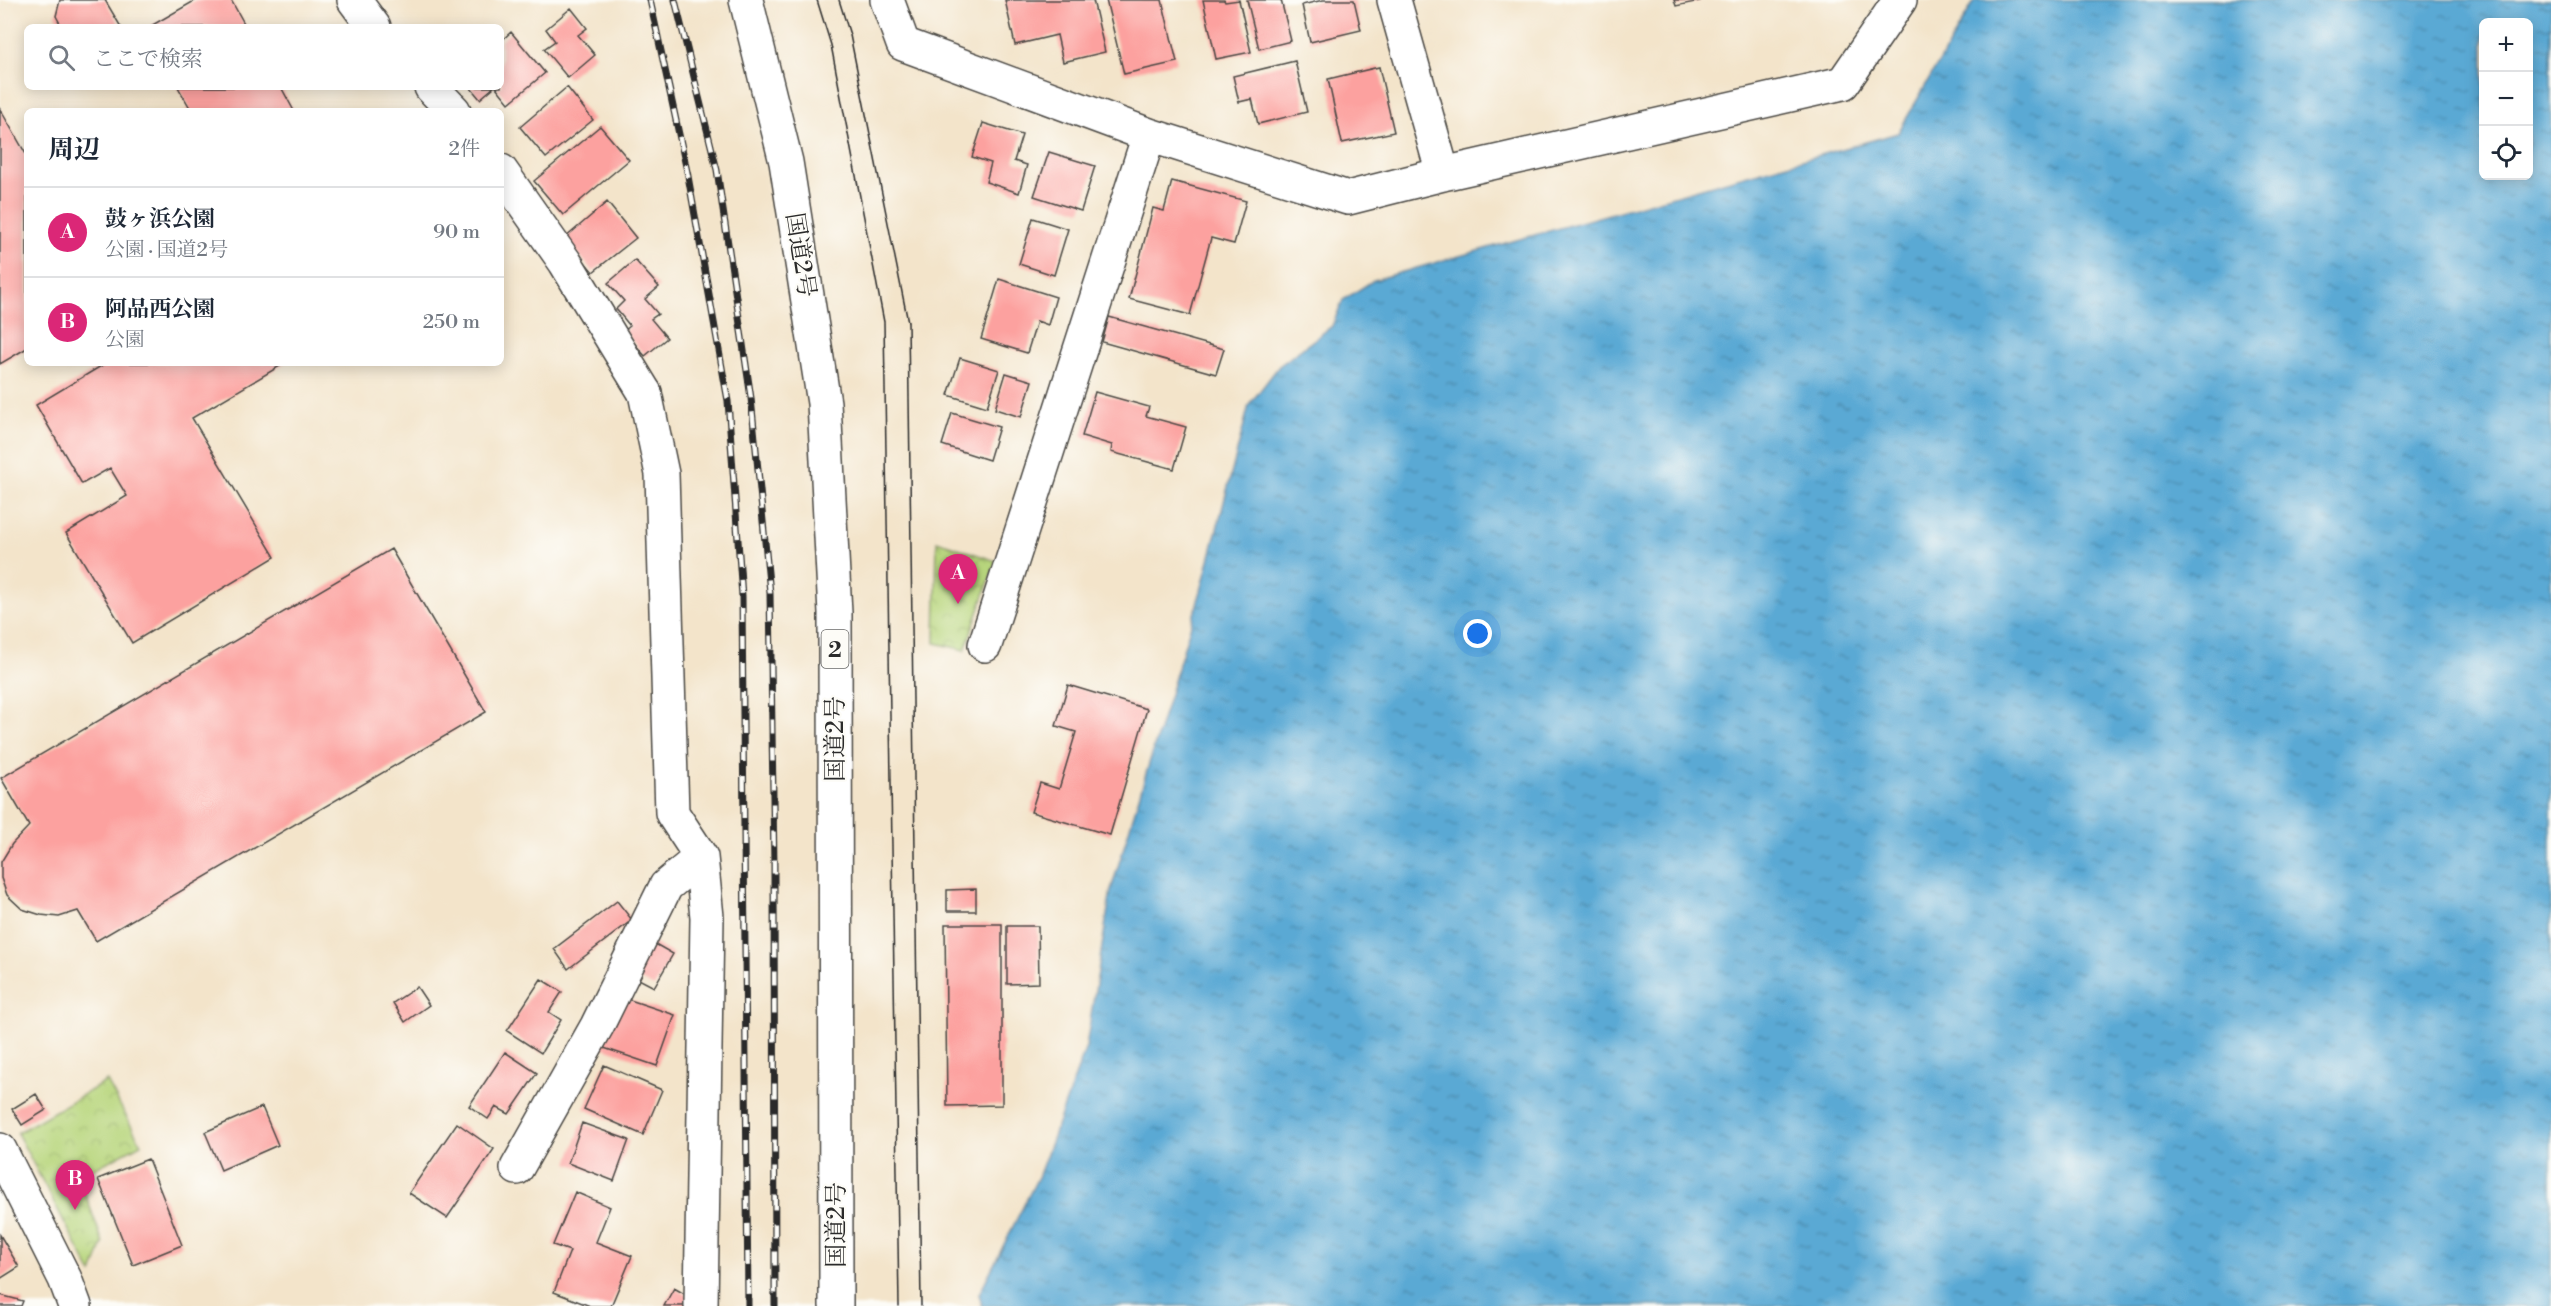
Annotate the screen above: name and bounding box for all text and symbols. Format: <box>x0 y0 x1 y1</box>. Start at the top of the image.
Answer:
map controls <box>2479 18 2533 180</box>
button: + <box>2479 18 2533 72</box>
search box <box>24 24 504 90</box>
icon: search <box>45 41 78 74</box>
text: ここで検索 <box>93 46 203 73</box>
button: − <box>2479 72 2533 126</box>
button: locate <box>2479 126 2533 180</box>
text: 周辺 <box>48 134 100 166</box>
text: 2件 <box>449 137 480 162</box>
text: 鼓ヶ浜公園 <box>105 206 215 233</box>
street label: 国道2号 <box>778 210 822 300</box>
text: A <box>60 220 75 245</box>
text: 90 m <box>433 220 480 245</box>
text: 公園 · 国道2号 <box>105 238 228 263</box>
text: 阿品西公園 <box>105 296 215 323</box>
text: B <box>60 310 75 335</box>
text: 250 m <box>423 310 480 335</box>
text: 公園 <box>105 328 145 353</box>
pin: A <box>938 554 978 604</box>
your location <box>1463 619 1492 648</box>
road number: 2 <box>822 630 848 668</box>
street label: 国道2号 <box>821 696 851 782</box>
pin: B <box>56 1160 94 1210</box>
street label: 国道2号 <box>822 1182 852 1268</box>

